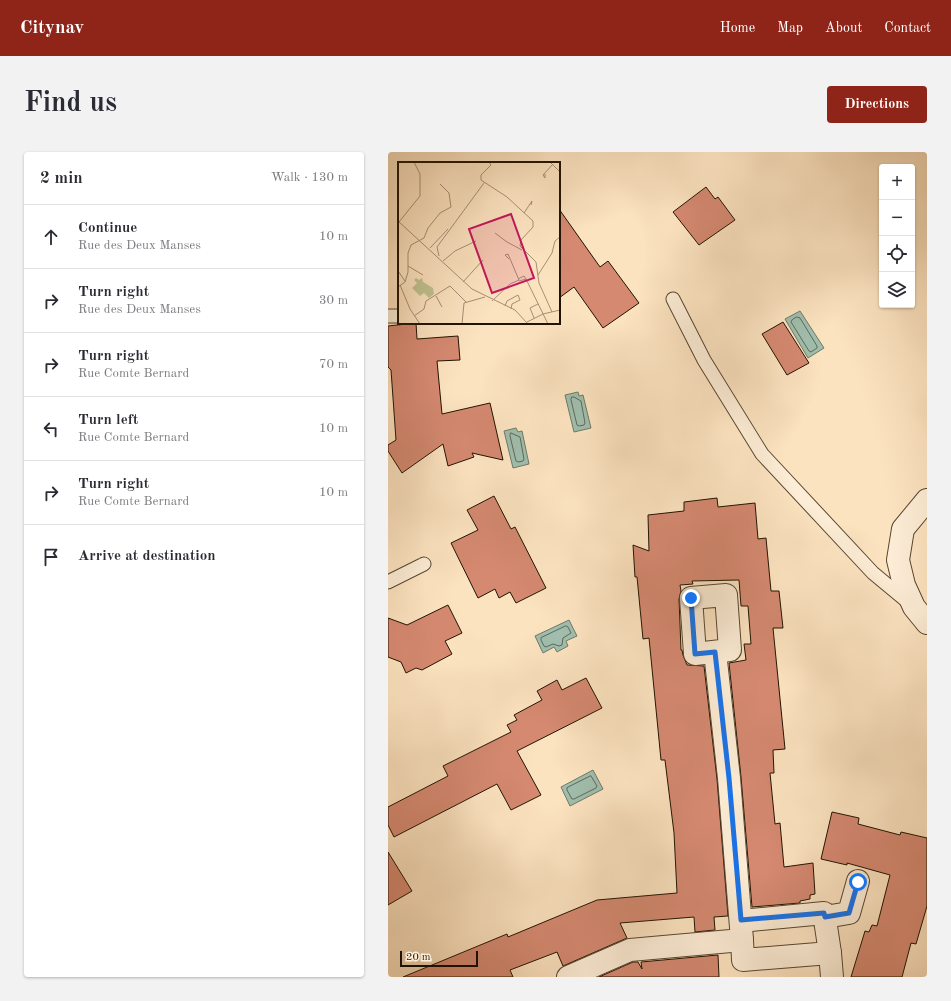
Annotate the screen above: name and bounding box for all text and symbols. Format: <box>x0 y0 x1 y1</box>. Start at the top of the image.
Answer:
text: Citynav <box>20 19 84 38</box>
text: Home <box>720 21 755 35</box>
text: Map <box>777 21 803 35</box>
text: About <box>825 21 862 35</box>
text: Contact <box>884 21 931 35</box>
button: Directions <box>827 86 927 123</box>
text: Find us <box>24 90 117 118</box>
inset map <box>398 162 560 324</box>
map controls <box>879 164 915 308</box>
button: + <box>879 164 915 200</box>
text: 2 min <box>40 170 83 187</box>
text: Walk · 130 m <box>271 171 348 184</box>
button: − <box>879 200 915 236</box>
text: Continue <box>78 221 137 236</box>
icon: ahead <box>40 226 62 248</box>
text: 10 m <box>319 230 348 243</box>
button: locate <box>879 236 915 272</box>
text: Rue des Deux Manses <box>78 239 201 252</box>
button: layers <box>879 272 915 308</box>
text: Turn right <box>78 285 149 300</box>
icon: right <box>40 290 62 312</box>
text: 30 m <box>319 294 348 307</box>
text: Rue des Deux Manses <box>78 303 201 316</box>
text: Turn right <box>78 349 149 364</box>
icon: right <box>40 354 62 376</box>
text: 70 m <box>319 358 348 371</box>
text: Rue Comte Bernard <box>78 367 189 380</box>
text: Turn left <box>78 413 138 428</box>
icon: left <box>40 418 62 440</box>
text: 10 m <box>319 422 348 435</box>
text: Rue Comte Bernard <box>78 431 189 444</box>
text: Turn right <box>78 477 149 492</box>
icon: right <box>40 482 62 504</box>
text: 10 m <box>319 486 348 499</box>
text: Rue Comte Bernard <box>78 495 189 508</box>
icon: arrive <box>40 546 62 568</box>
text: Arrive at destination <box>78 549 216 564</box>
route end <box>682 589 700 607</box>
route start <box>849 873 867 891</box>
scale bar <box>400 949 478 968</box>
text: 20 m <box>406 952 431 963</box>

